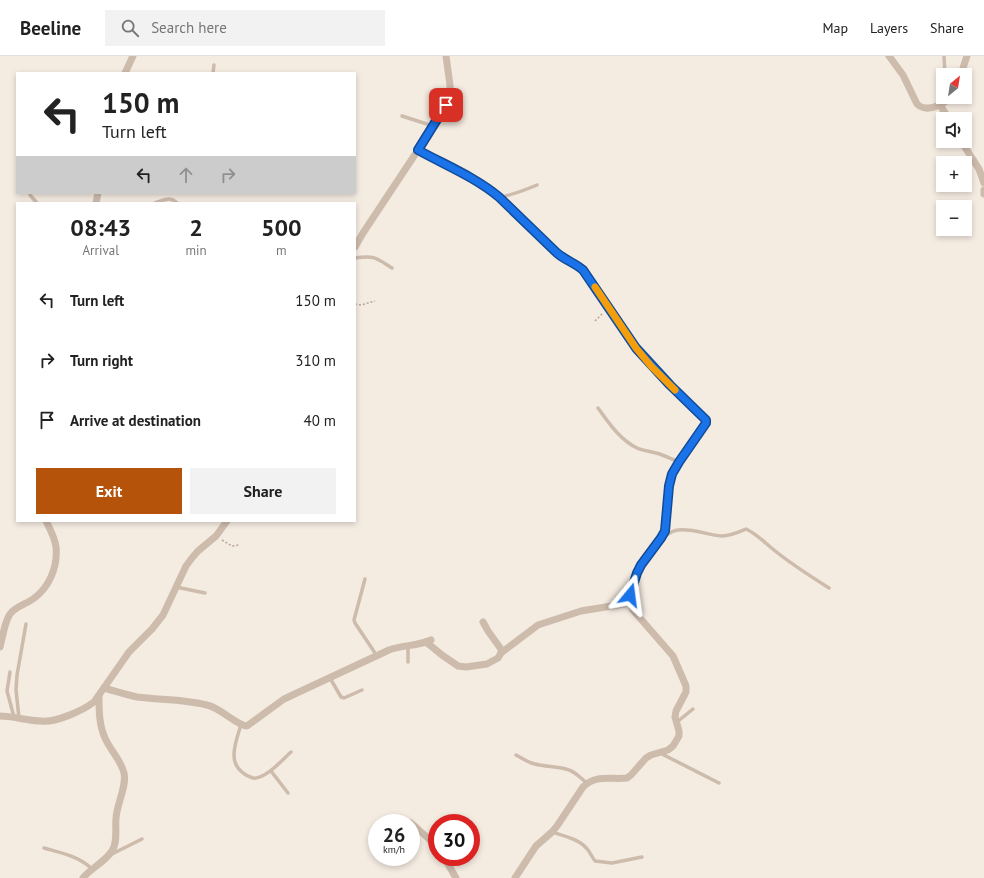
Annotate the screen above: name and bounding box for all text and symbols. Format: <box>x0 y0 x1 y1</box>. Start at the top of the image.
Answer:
search box <box>105 10 385 46</box>
text: Beeline <box>20 16 81 40</box>
icon: search <box>119 17 141 39</box>
text: Search here <box>151 18 227 37</box>
text: Map <box>822 19 848 37</box>
text: Layers <box>870 19 908 37</box>
text: Share <box>930 19 964 37</box>
north arrow <box>936 68 972 104</box>
map controls <box>936 68 972 236</box>
text: 150 m <box>102 84 179 121</box>
icon: left <box>36 88 88 140</box>
pin <box>429 88 463 122</box>
icon: arrive <box>435 94 457 116</box>
button: sound <box>936 112 972 148</box>
text: Turn left <box>102 120 167 143</box>
button: + <box>936 156 972 192</box>
icon: left <box>133 164 155 186</box>
icon: ahead <box>175 164 197 186</box>
icon: right <box>217 164 239 186</box>
button: − <box>936 200 972 236</box>
text: 08:43 <box>70 212 131 243</box>
text: 2 <box>189 212 203 243</box>
text: 500 <box>261 212 302 243</box>
text: Arrival <box>83 242 119 259</box>
text: min <box>185 242 207 259</box>
text: m <box>276 242 287 259</box>
icon: left <box>36 289 58 311</box>
text: Turn left <box>70 291 124 310</box>
text: 150 m <box>295 291 336 310</box>
icon: right <box>36 349 58 371</box>
text: Turn right <box>70 351 133 370</box>
text: 310 m <box>295 351 336 370</box>
icon: arrive <box>36 409 58 431</box>
text: Arrive at destination <box>70 411 201 430</box>
text: 40 m <box>303 411 336 430</box>
button: Exit <box>36 468 182 514</box>
button: Share <box>190 468 336 514</box>
position arrow <box>609 574 651 616</box>
speed limit sign: 30 <box>428 814 480 866</box>
text: 26 <box>383 822 405 848</box>
text: km/h <box>383 843 405 856</box>

